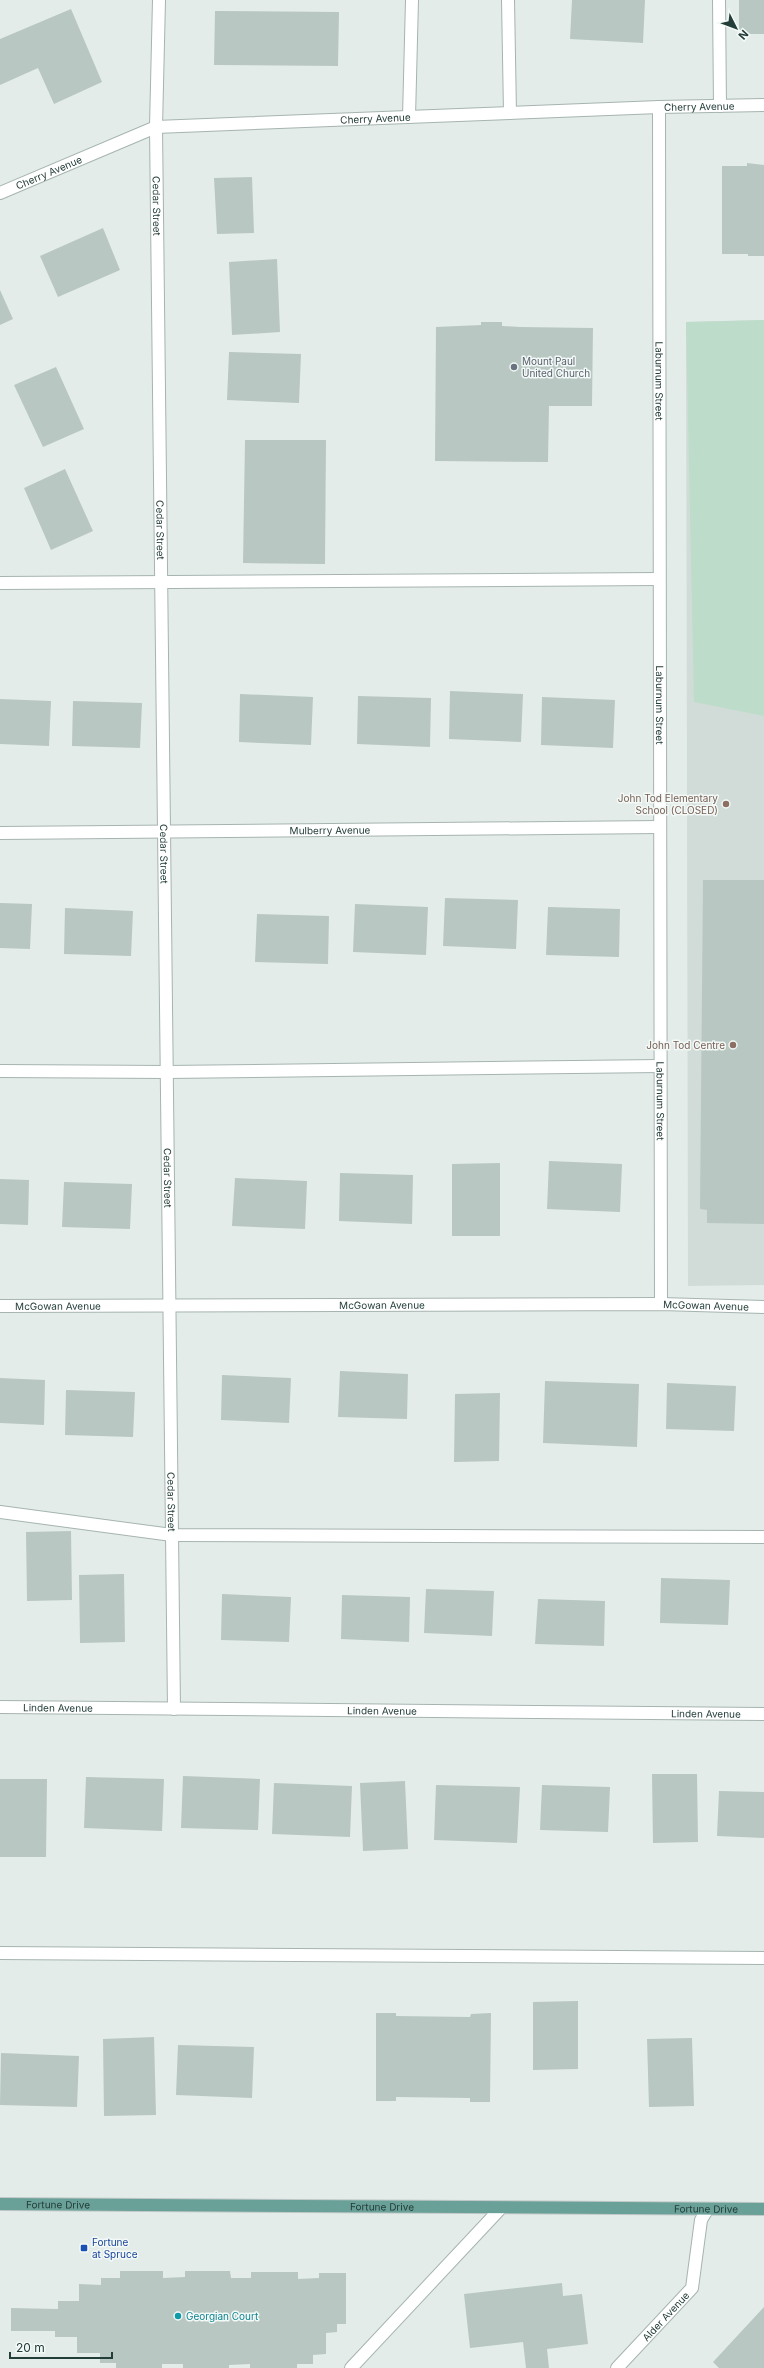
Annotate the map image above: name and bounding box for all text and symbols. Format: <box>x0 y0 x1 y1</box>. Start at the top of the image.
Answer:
north arrow <box>716 8 756 48</box>
text: N <box>735 27 751 42</box>
street label: Cherry Avenue <box>664 100 735 113</box>
street label: Cherry Avenue <box>340 111 411 126</box>
street label: Cherry Avenue <box>14 153 84 192</box>
street label: Cedar Street <box>151 176 163 237</box>
street label: Laburnum Street <box>653 342 666 421</box>
place label: Mount Paul United Church <box>522 355 590 379</box>
marker: Mount Paul United Church <box>509 362 519 372</box>
street label: Cedar Street <box>154 500 167 561</box>
street label: Laburnum Street <box>654 666 666 745</box>
place label: John Tod Elementary School (CLOSED) <box>618 792 718 816</box>
marker: John Tod Elementary School (CLOSED) <box>721 799 731 809</box>
street label: Cedar Street <box>158 824 171 885</box>
street label: Mulberry Avenue <box>290 824 371 836</box>
place label: John Tod Centre <box>646 1039 725 1051</box>
marker: John Tod Centre <box>728 1040 738 1050</box>
street label: Laburnum Street <box>655 1062 667 1141</box>
street label: Cedar Street <box>162 1148 174 1209</box>
street label: McGowan Avenue <box>663 1298 749 1313</box>
street label: McGowan Avenue <box>339 1299 425 1311</box>
street label: McGowan Avenue <box>15 1300 101 1312</box>
street label: Cedar Street <box>165 1472 178 1533</box>
street label: Linden Avenue <box>23 1701 93 1714</box>
street label: Linden Avenue <box>347 1704 417 1717</box>
street label: Linden Avenue <box>671 1707 741 1720</box>
street label: Fortune Drive <box>26 2198 90 2211</box>
street label: Fortune Drive <box>350 2200 414 2213</box>
street label: Fortune Drive <box>674 2202 738 2215</box>
place label: Fortune at Spruce <box>92 2236 138 2260</box>
marker: Fortune at Spruce <box>79 2243 89 2253</box>
street label: Alder Avenue <box>640 2289 692 2343</box>
place label: Georgian Court <box>186 2310 259 2322</box>
marker: Georgian Court <box>173 2311 183 2321</box>
scale bar <box>10 2334 112 2360</box>
text: 20 m <box>16 2340 45 2355</box>

